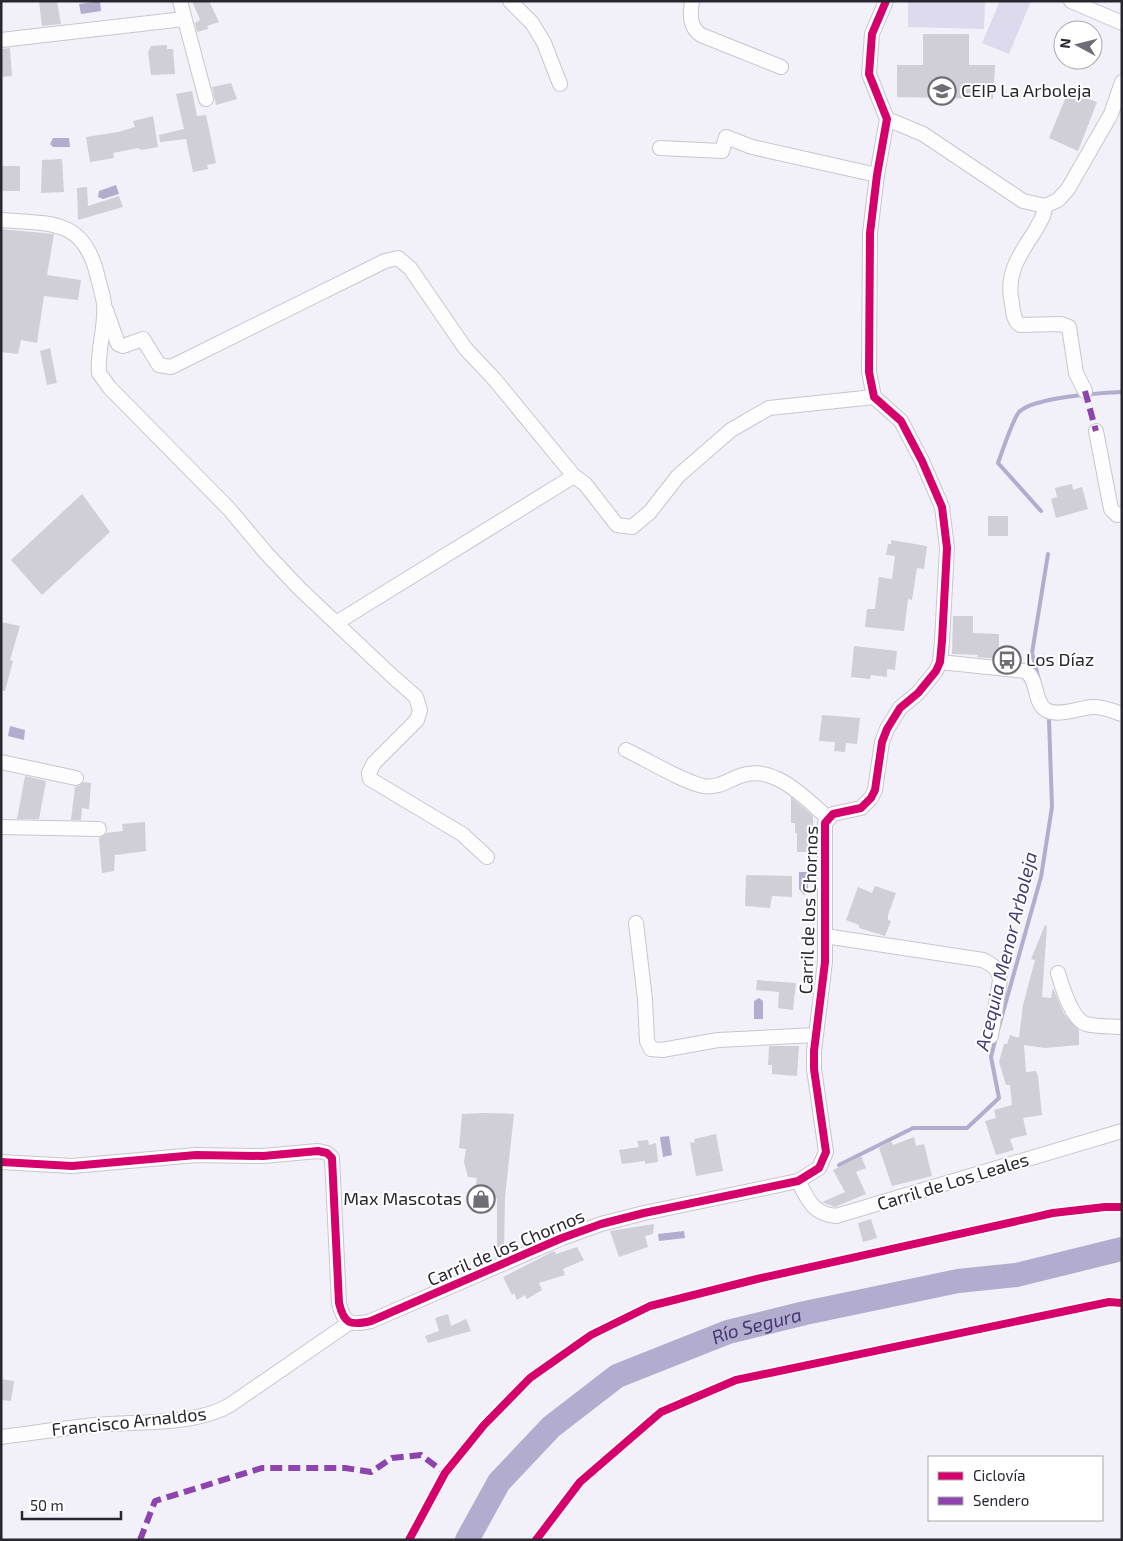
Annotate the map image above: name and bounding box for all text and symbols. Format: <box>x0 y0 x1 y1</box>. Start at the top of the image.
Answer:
north arrow <box>1053 20 1103 70</box>
text: N <box>1056 37 1074 49</box>
school or university icon: CEIP La Arboleja <box>927 76 957 106</box>
place label: CEIP La Arboleja <box>961 79 1091 101</box>
bus stop icon: Los Díaz <box>992 645 1022 675</box>
place label: Los Díaz <box>1026 648 1094 670</box>
street label: Carril de los Chornos <box>794 825 822 995</box>
water label: Acequia Menor Arboleja <box>969 849 1041 1054</box>
street label: Carril de Los Leales <box>874 1148 1031 1215</box>
shop icon: Max Mascotas <box>466 1184 496 1214</box>
place label: Max Mascotas <box>343 1187 462 1209</box>
street label: Carril de los Chornos <box>424 1204 588 1290</box>
water label: Río Segura <box>708 1302 804 1348</box>
street label: Francisco Arnaldos <box>50 1402 207 1440</box>
legend <box>928 1456 1103 1521</box>
text: Ciclovía <box>973 1466 1025 1484</box>
scale bar <box>22 1488 121 1520</box>
text: Sendero <box>973 1491 1029 1509</box>
text: 50 m <box>30 1496 64 1514</box>

